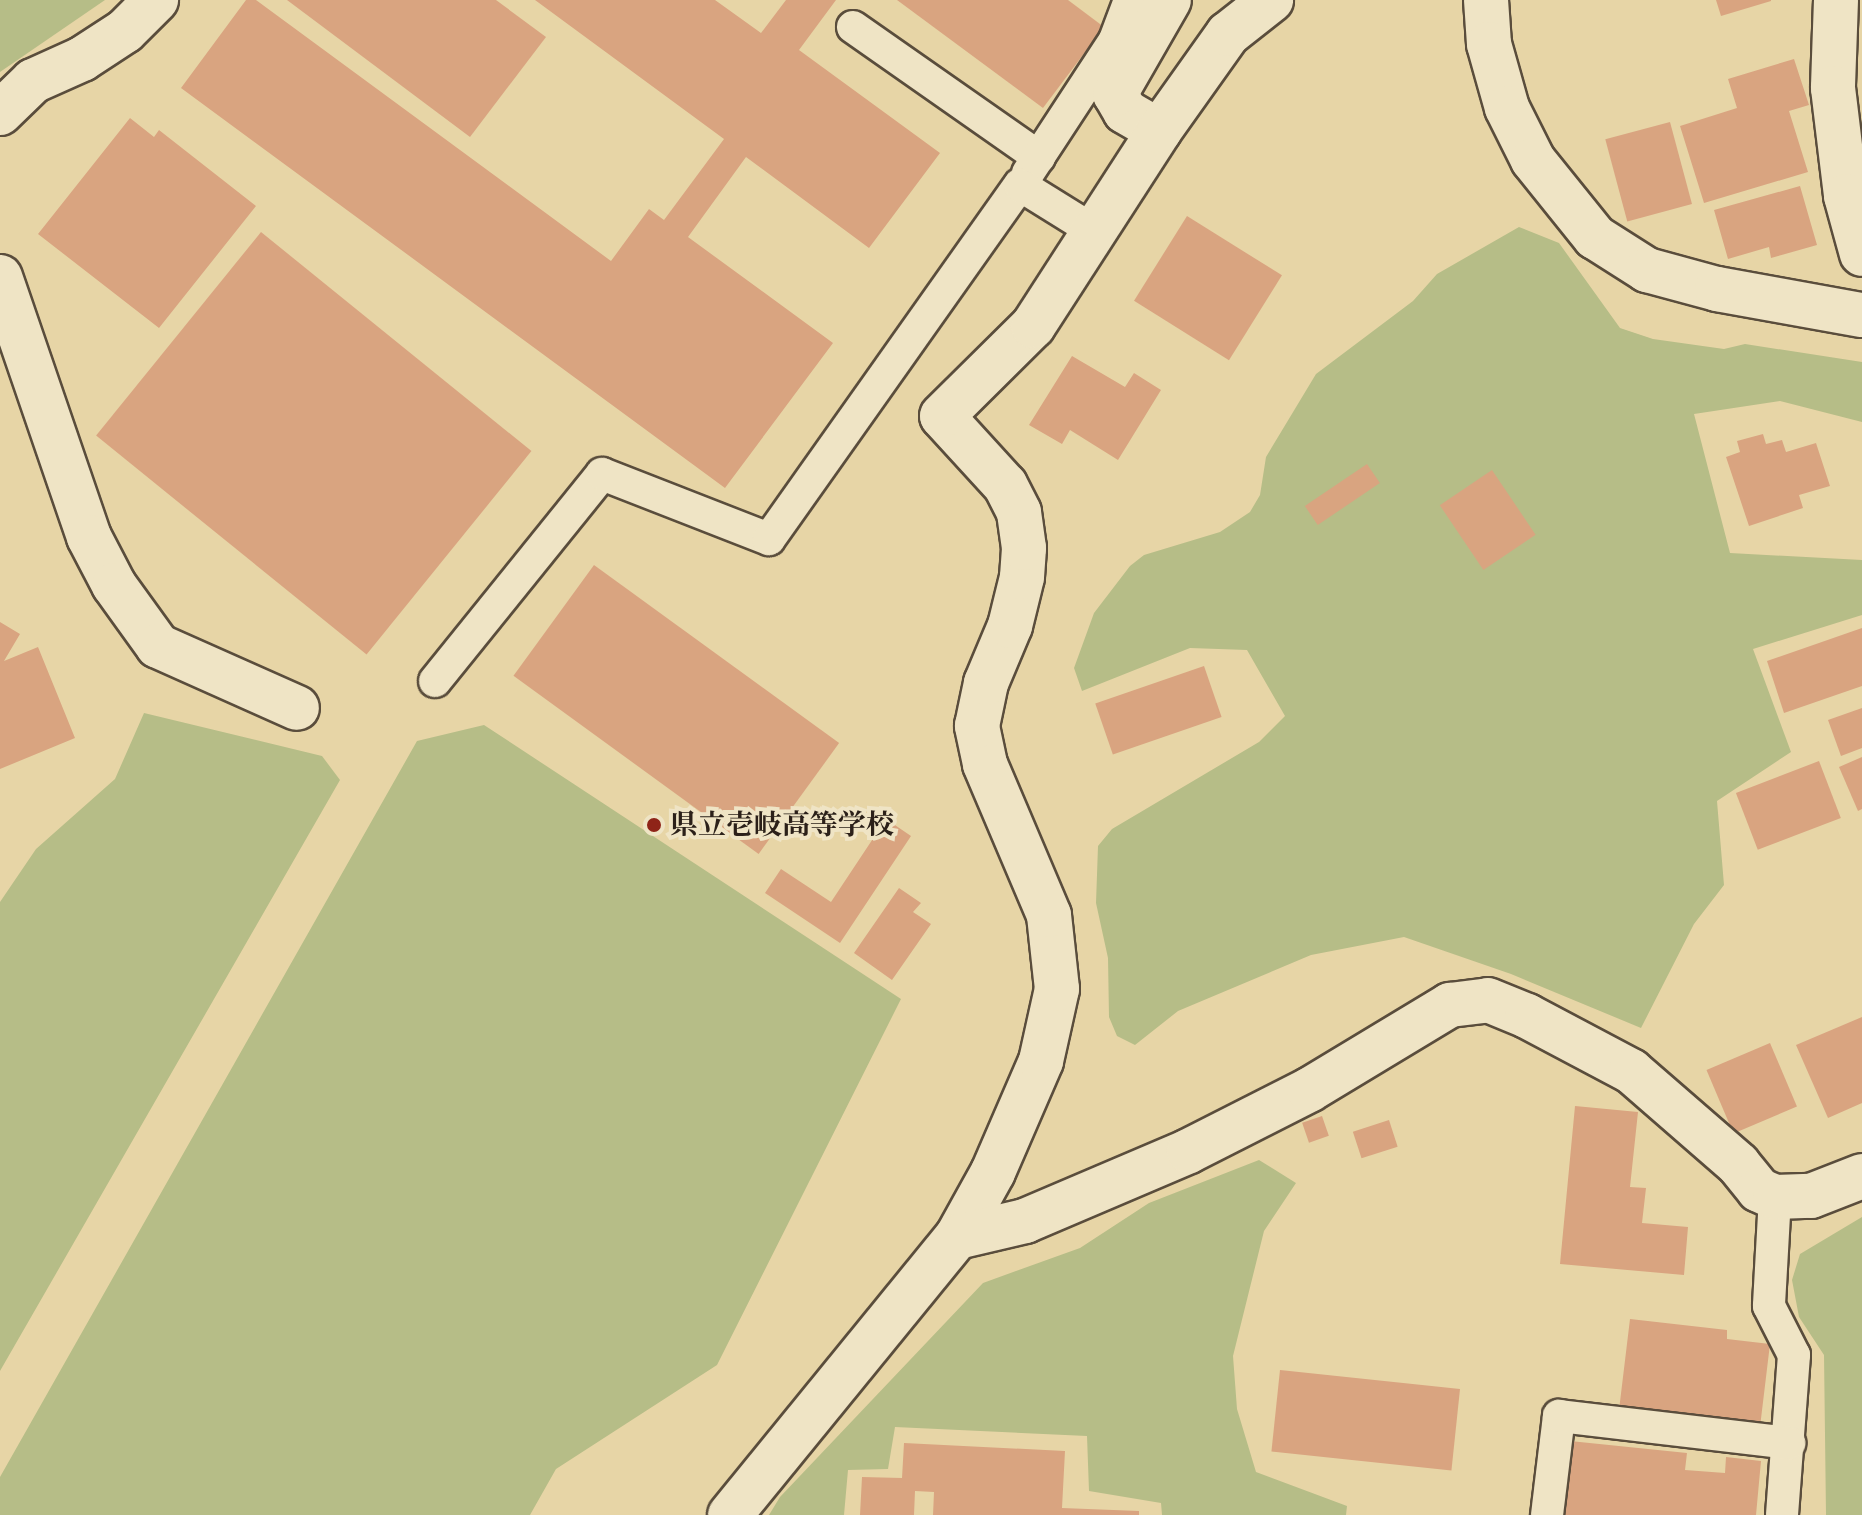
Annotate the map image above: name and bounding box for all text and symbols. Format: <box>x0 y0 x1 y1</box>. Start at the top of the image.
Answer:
place label: 県立壱岐高等学校 <box>670 808 894 842</box>
marker: 県立壱岐高等学校 <box>645 816 663 834</box>

